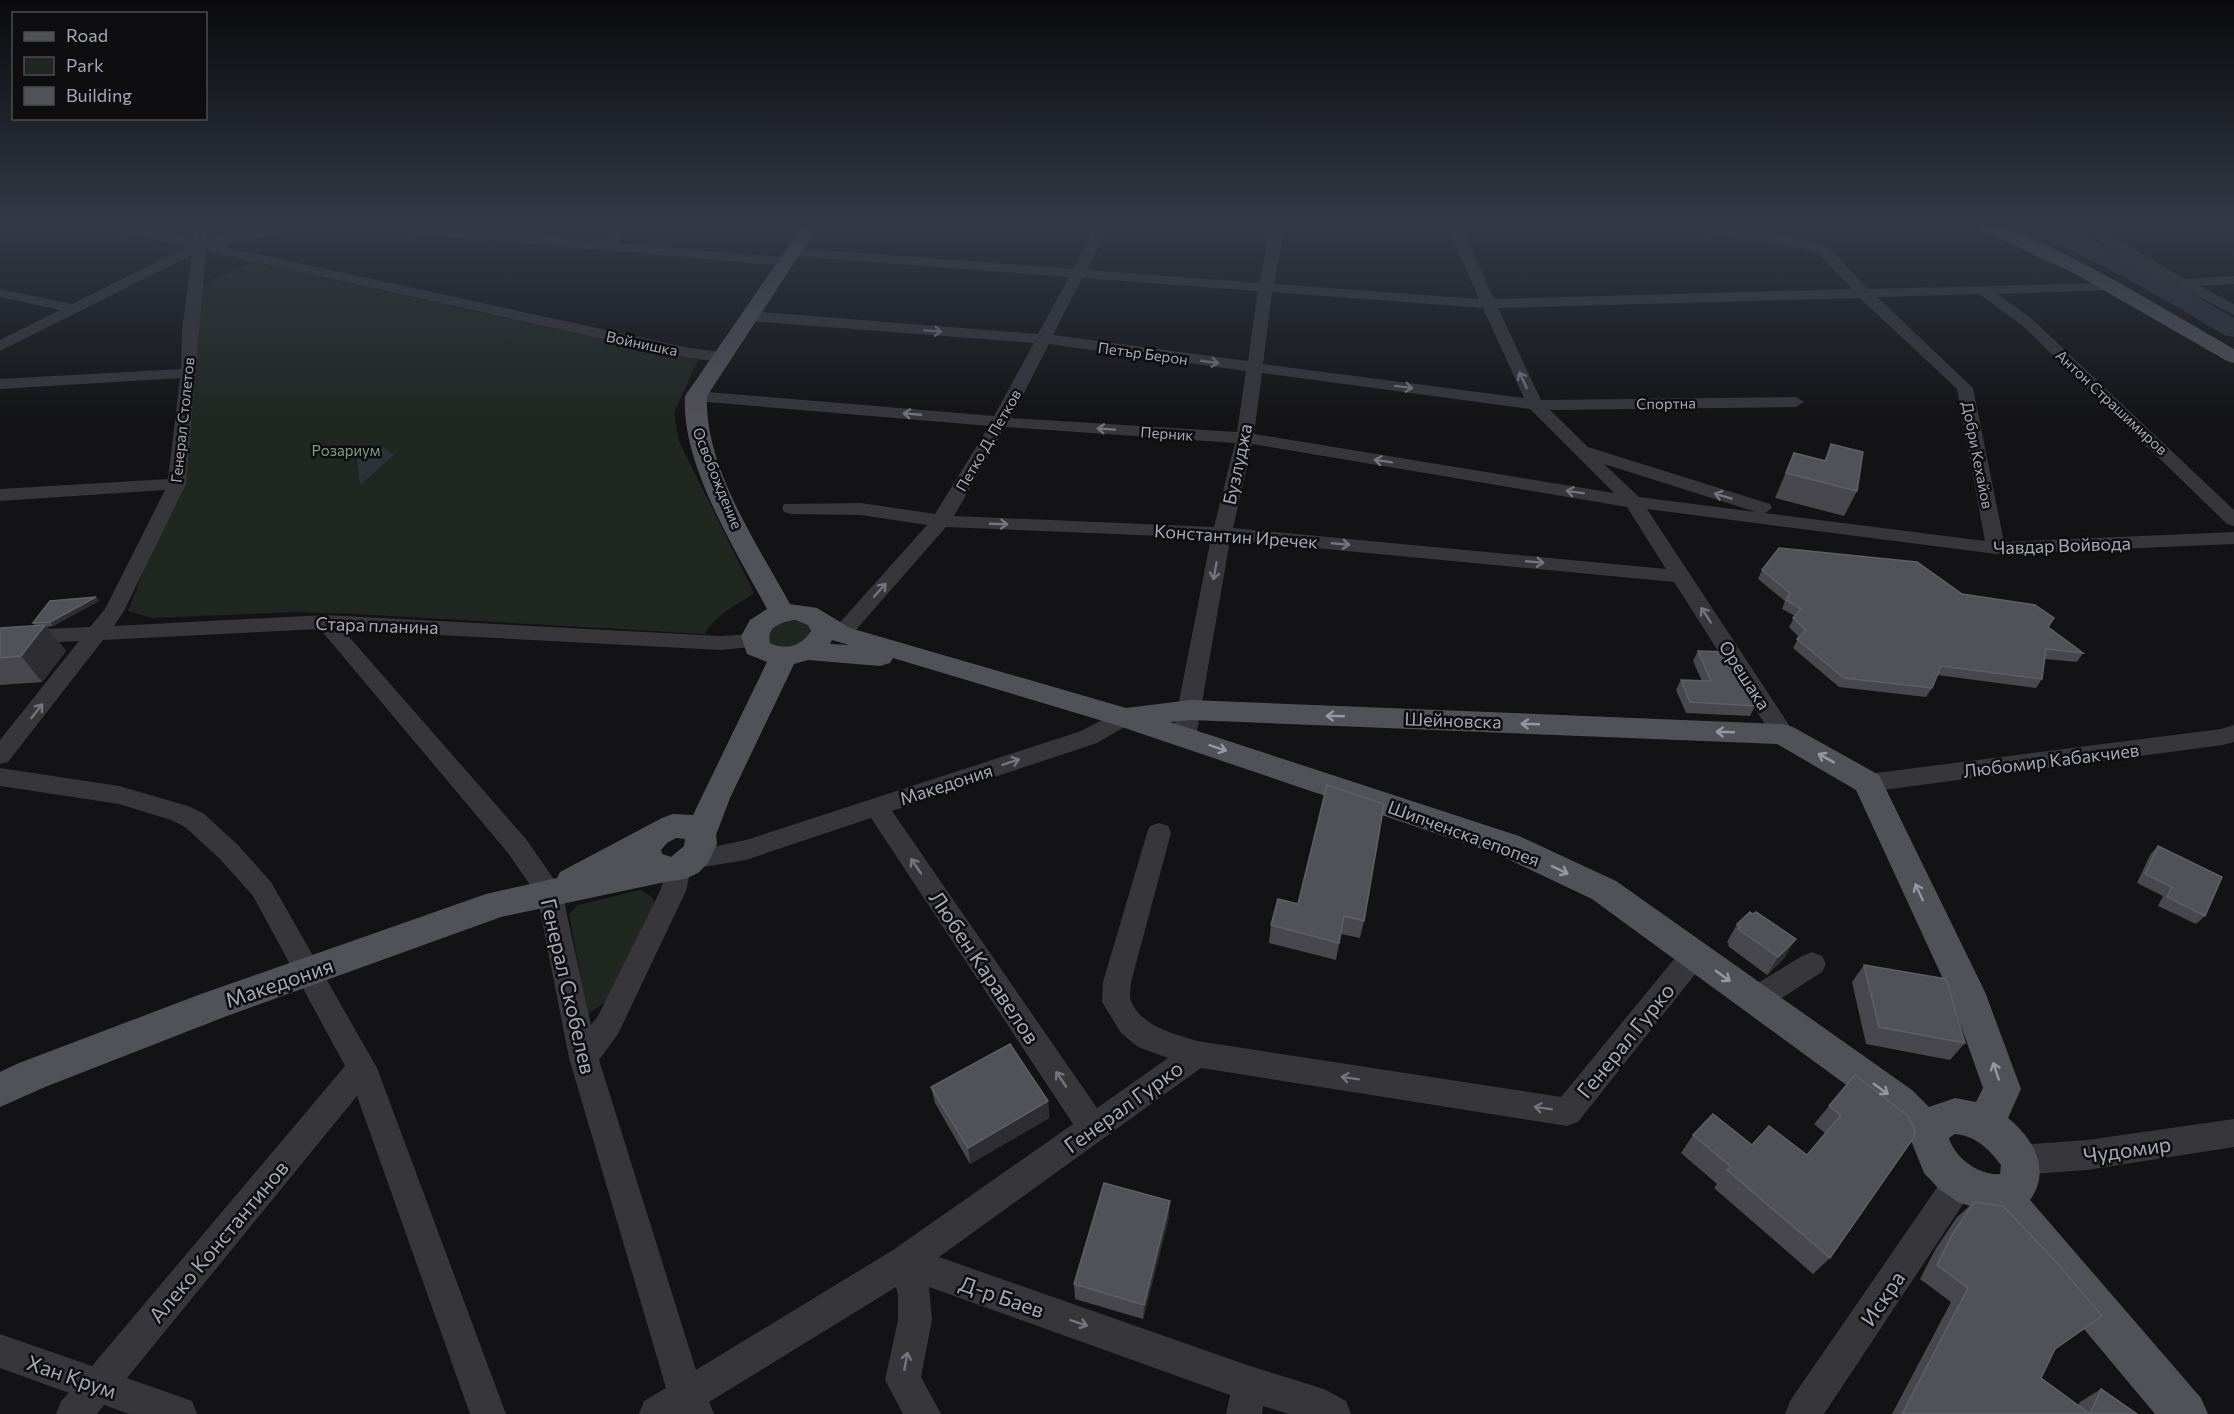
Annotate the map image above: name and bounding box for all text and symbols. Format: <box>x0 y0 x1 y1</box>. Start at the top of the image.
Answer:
legend <box>12 12 207 120</box>
text: Road <box>66 24 108 46</box>
text: Park <box>66 54 104 76</box>
text: Building <box>66 84 132 106</box>
one-way arrow <box>923 326 943 337</box>
street label: Войнишка <box>605 327 679 359</box>
street label: Петър Берон <box>1097 338 1189 368</box>
street label: Антон Страшимиров <box>2053 346 2172 458</box>
street label: Генерал Столетов <box>166 356 198 484</box>
one-way arrow <box>1200 356 1220 367</box>
one-way arrow <box>1517 371 1529 389</box>
one-way arrow <box>1393 382 1413 393</box>
street label: Петко Д. Петков <box>952 386 1024 494</box>
street label: Спортна <box>1636 393 1696 413</box>
street label: Добри Кехайов <box>1959 400 1997 510</box>
one-way arrow <box>902 409 922 420</box>
street label: Перник <box>1140 422 1194 444</box>
street label: Бузлуджа <box>1218 422 1256 506</box>
one-way arrow <box>1097 423 1117 434</box>
street label: Освобождение <box>689 425 747 531</box>
park label: Розариум <box>312 441 380 459</box>
one-way arrow <box>1374 455 1393 466</box>
one-way arrow <box>1566 487 1586 498</box>
one-way arrow <box>1714 489 1733 500</box>
one-way arrow <box>989 518 1009 529</box>
street label: Константин Иречек <box>1153 519 1319 553</box>
street label: Чавдар Войвода <box>1993 532 2131 558</box>
one-way arrow <box>1330 539 1350 550</box>
one-way arrow <box>1524 557 1544 568</box>
one-way arrow <box>1209 561 1220 581</box>
one-way arrow <box>873 582 886 598</box>
one-way arrow <box>1699 607 1711 624</box>
street label: Стара планина <box>315 612 439 638</box>
street label: Орешака <box>1715 636 1775 714</box>
one-way arrow <box>31 703 44 719</box>
street label: Шейновска <box>1404 707 1502 733</box>
one-way arrow <box>1325 710 1345 721</box>
one-way arrow <box>1520 718 1540 729</box>
one-way arrow <box>1715 726 1735 737</box>
street label: Любомир Кабакчиев <box>1962 738 2140 782</box>
one-way arrow <box>1208 743 1227 754</box>
one-way arrow <box>1818 752 1835 764</box>
one-way arrow <box>1002 756 1021 767</box>
street label: Македония <box>897 759 995 809</box>
street label: Шипченска епопея <box>1385 795 1543 871</box>
one-way arrow <box>910 858 922 874</box>
one-way arrow <box>1550 864 1568 876</box>
one-way arrow <box>1913 883 1925 901</box>
street label: Любен Каравелов <box>925 886 1045 1048</box>
street label: Генерал Скобелев <box>537 896 601 1076</box>
street label: Македония <box>222 952 336 1012</box>
one-way arrow <box>1714 969 1730 982</box>
street label: Генерал Гурко <box>1571 977 1679 1103</box>
street label: Генерал Гурко <box>1059 1055 1187 1157</box>
one-way arrow <box>1990 1062 2001 1081</box>
one-way arrow <box>1055 1072 1067 1088</box>
one-way arrow <box>1341 1072 1361 1083</box>
one-way arrow <box>1873 1083 1889 1096</box>
one-way arrow <box>1533 1102 1553 1113</box>
street label: Чудомир <box>2081 1130 2173 1168</box>
street label: Алеко Константинов <box>143 1155 293 1327</box>
street label: Искра <box>1855 1266 1909 1330</box>
street label: Д-р Баев <box>956 1270 1048 1322</box>
one-way arrow <box>1069 1319 1088 1330</box>
street label: Хан Крум <box>24 1349 120 1403</box>
one-way arrow <box>901 1352 912 1372</box>

